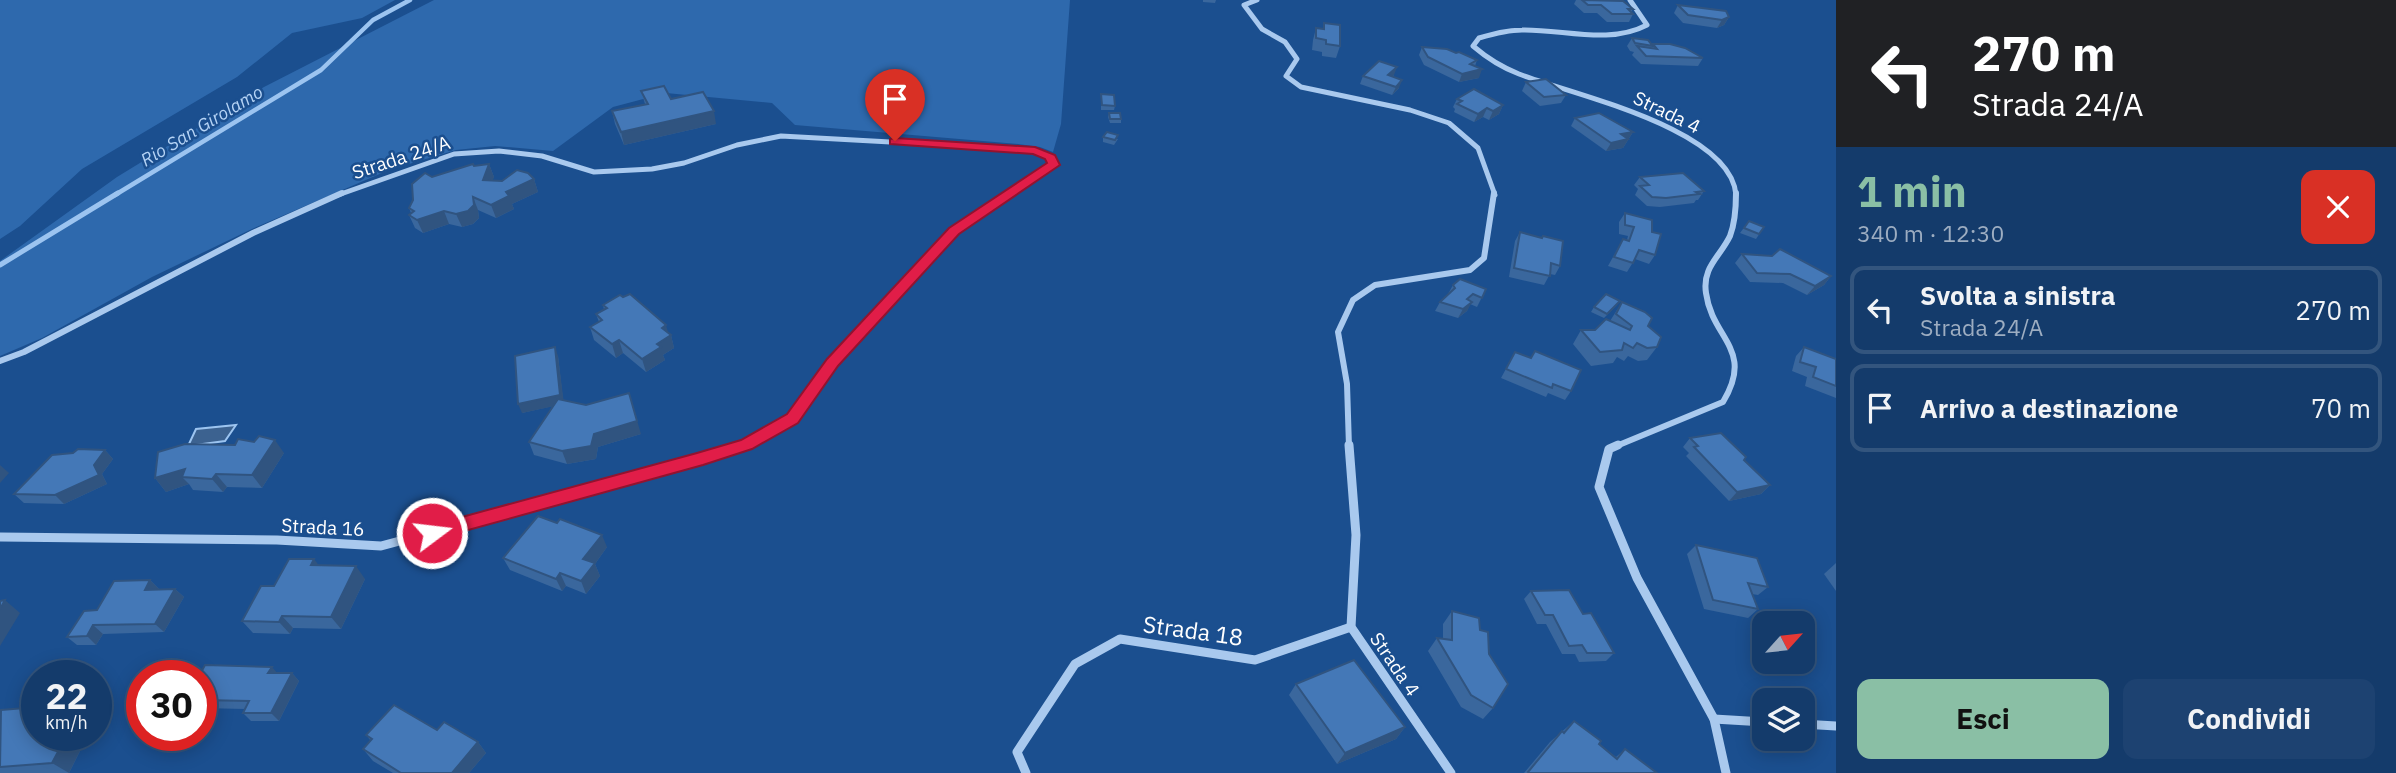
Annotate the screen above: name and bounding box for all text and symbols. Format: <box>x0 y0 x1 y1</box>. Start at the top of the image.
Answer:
text: 270 m <box>1972 21 2116 84</box>
icon: left <box>1857 28 1948 119</box>
pin <box>865 69 925 141</box>
water label: Rio San Girolamo <box>136 80 267 171</box>
icon: arrive <box>876 80 914 118</box>
text: Strada 24/A <box>1972 83 2143 125</box>
street label: Strada 4 <box>1629 85 1705 139</box>
street label: Strada 24/A <box>349 130 453 184</box>
text: 1 min <box>1857 164 1967 219</box>
button: close <box>2301 170 2375 244</box>
text: 340 m · 12:30 <box>1857 218 2004 248</box>
text: Svolta a sinistra <box>1920 278 2116 312</box>
icon: left <box>1861 291 1899 329</box>
text: 270 m <box>2295 293 2371 327</box>
text: Strada 24/A <box>1920 312 2043 342</box>
icon: arrive <box>1861 389 1899 427</box>
text: Arrivo a destinazione <box>1920 391 2178 425</box>
text: 70 m <box>2311 391 2371 425</box>
position arrow <box>395 496 469 570</box>
street label: Strada 16 <box>281 513 365 541</box>
street label: Strada 18 <box>1141 608 1245 652</box>
north arrow <box>1752 611 1815 674</box>
map controls <box>1752 611 1815 751</box>
street label: Strada 4 <box>1365 628 1425 700</box>
speed limit sign: 30 <box>126 660 217 751</box>
text: 22 <box>45 673 88 719</box>
button: Esci <box>1857 679 2109 759</box>
button: Condividi <box>2123 679 2375 759</box>
button: layers <box>1752 688 1815 751</box>
text: km/h <box>45 711 88 734</box>

